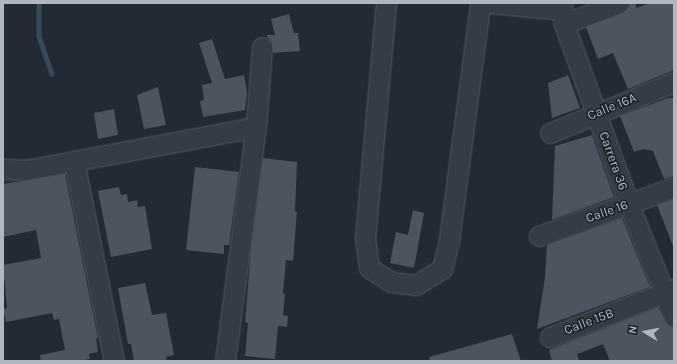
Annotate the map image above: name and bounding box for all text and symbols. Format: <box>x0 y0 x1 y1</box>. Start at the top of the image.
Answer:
street label: Calle 16A <box>585 90 639 124</box>
street label: Carrera 36 <box>595 130 631 192</box>
street label: Calle 16 <box>584 197 630 227</box>
street label: Calle 15B <box>562 305 616 339</box>
north arrow <box>625 312 665 352</box>
text: N <box>626 325 640 335</box>

